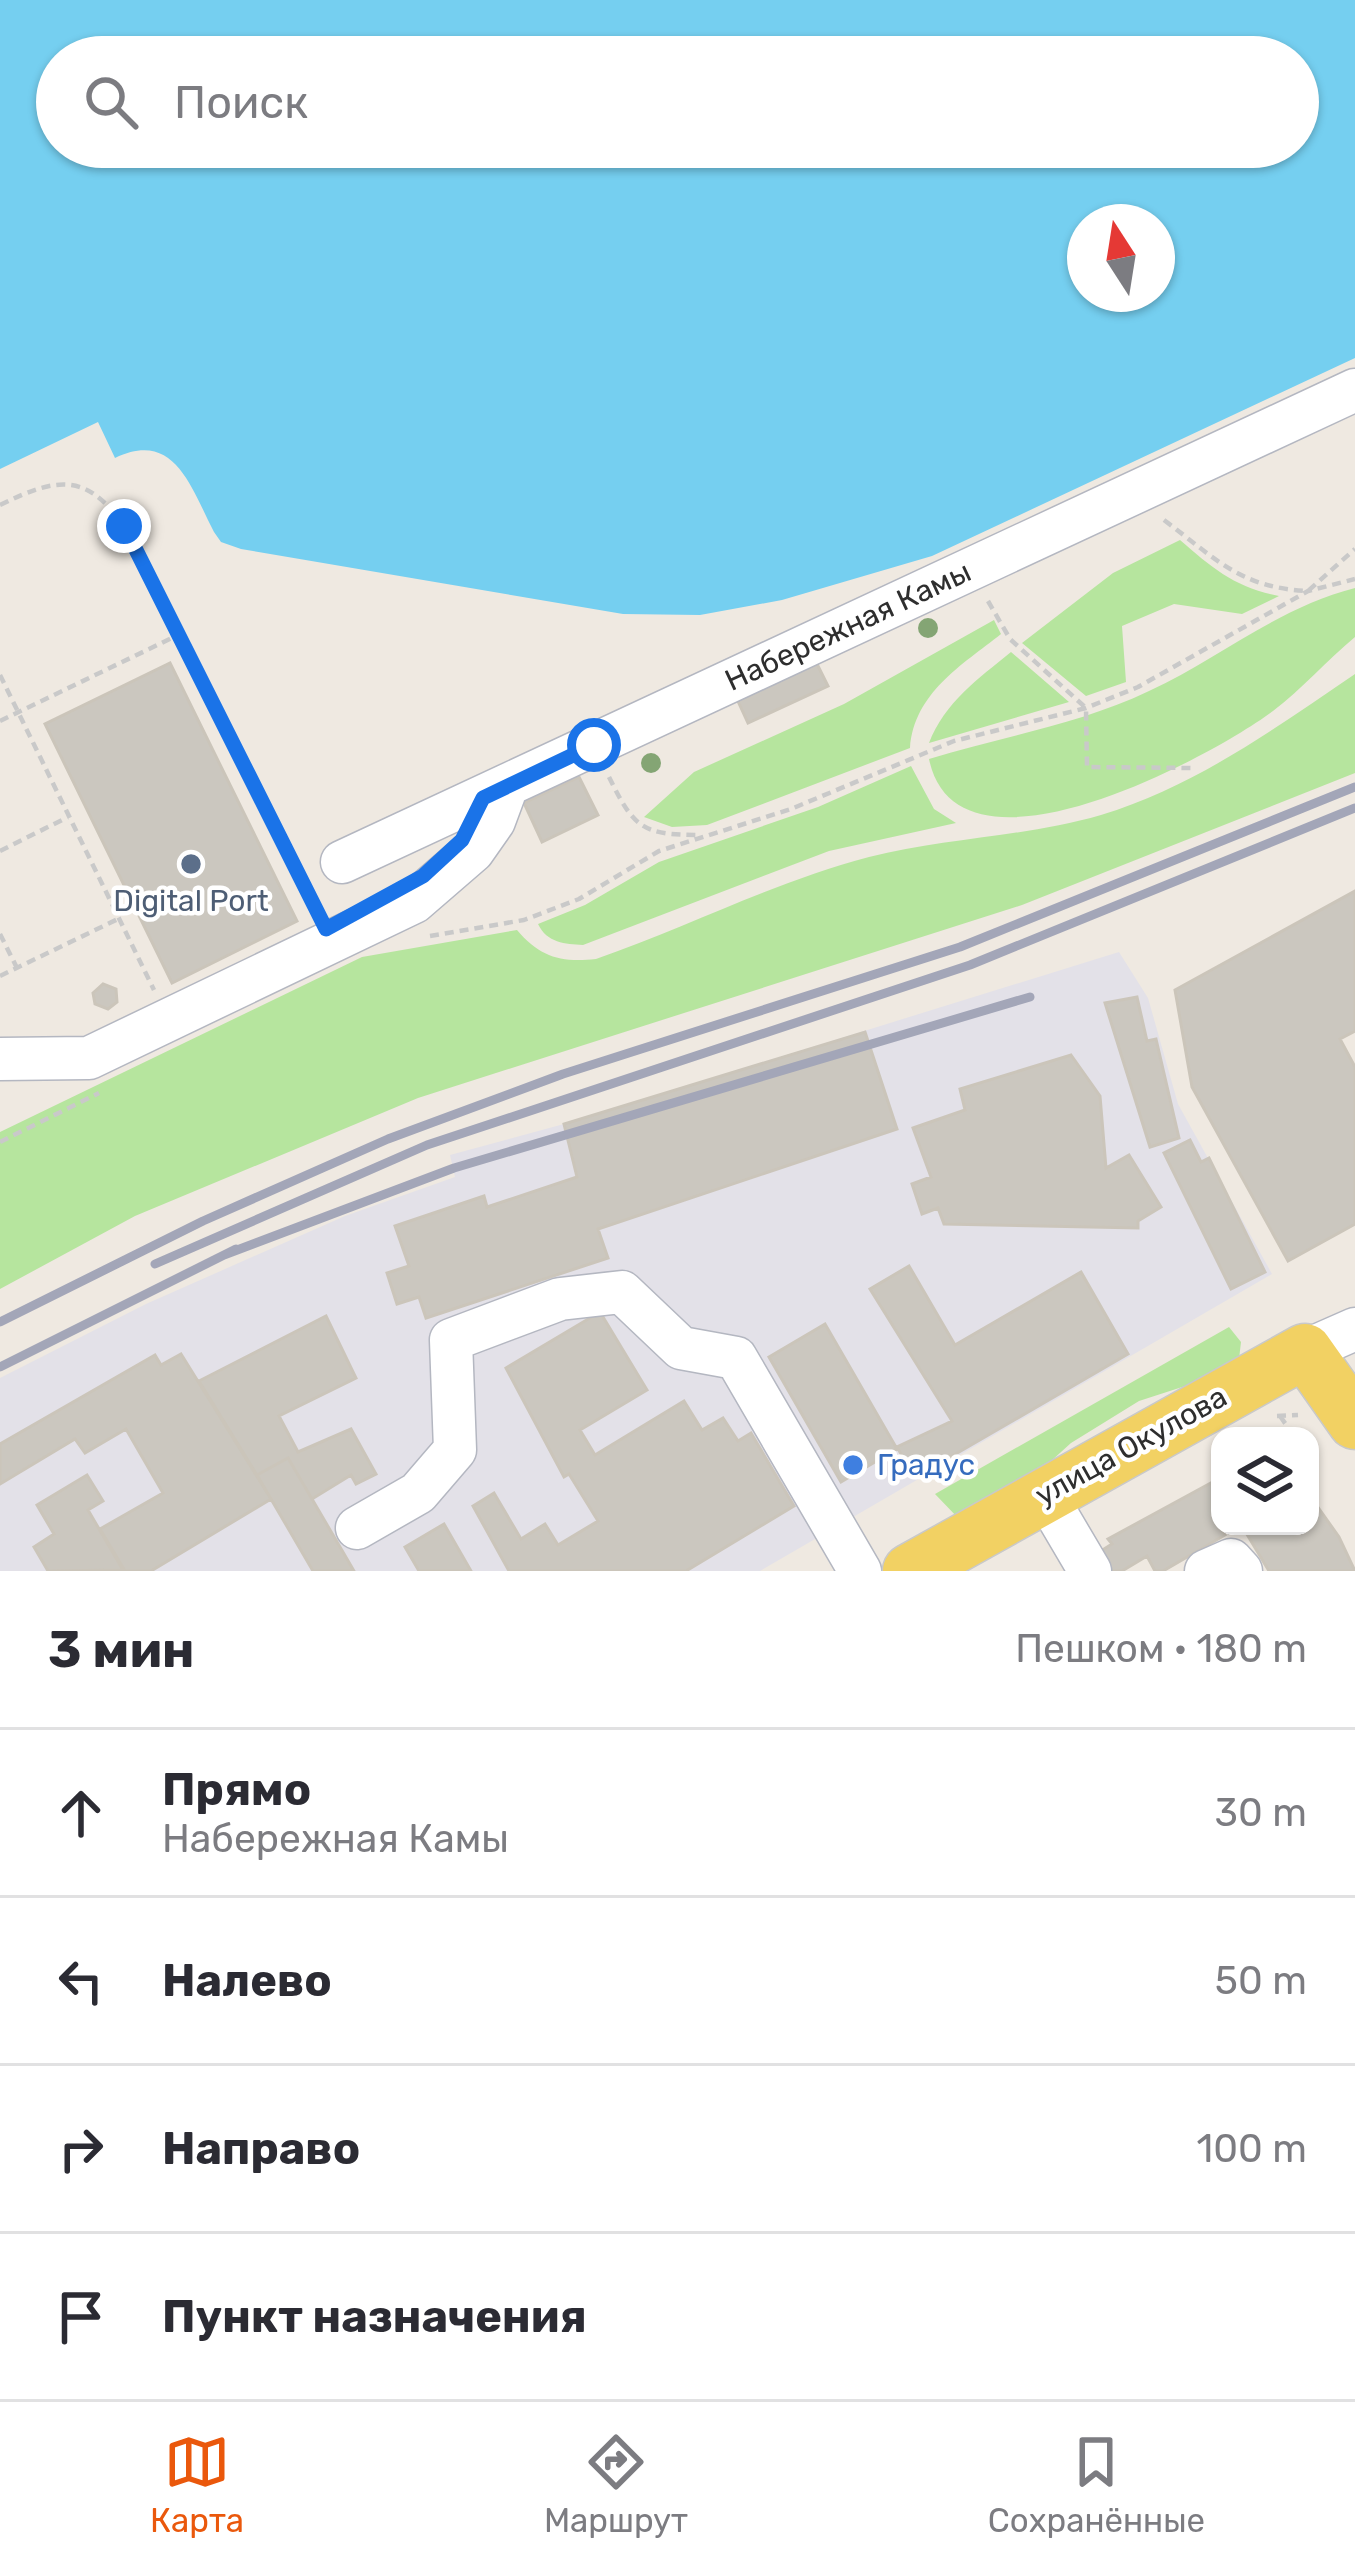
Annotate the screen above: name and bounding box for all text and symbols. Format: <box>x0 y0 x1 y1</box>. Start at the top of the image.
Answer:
search box <box>36 36 1319 168</box>
icon: search <box>78 69 144 135</box>
text: Поиск <box>174 76 308 129</box>
north arrow <box>1067 204 1175 312</box>
route end <box>97 499 151 553</box>
street label: Набережная Камы <box>719 553 977 699</box>
route start <box>567 718 621 772</box>
marker: Digital Port <box>178 851 204 877</box>
place label: Digital Port <box>113 883 269 919</box>
street label: улица Окулова <box>1029 1378 1233 1514</box>
map controls <box>1211 1427 1319 1535</box>
button: layers <box>1211 1427 1319 1535</box>
place label: Градус <box>877 1447 975 1483</box>
marker: Градус <box>840 1452 866 1478</box>
text: 3 мин <box>48 1619 194 1680</box>
text: Пешком · 180 m <box>1015 1626 1307 1672</box>
text: Прямо <box>162 1763 311 1816</box>
icon: ahead <box>48 1780 114 1846</box>
text: 30 m <box>1215 1790 1307 1836</box>
text: Набережная Камы <box>162 1816 509 1862</box>
icon: left <box>48 1948 114 2014</box>
text: Налево <box>162 1954 332 2007</box>
text: 50 m <box>1215 1958 1307 2004</box>
icon: right <box>48 2116 114 2182</box>
text: Направо <box>162 2122 360 2175</box>
text: 100 m <box>1197 2126 1307 2172</box>
icon: arrive <box>48 2284 114 2350</box>
text: Пункт назначения <box>162 2290 587 2343</box>
tab: Карта <box>150 2429 244 2540</box>
tab: Маршрут <box>544 2429 688 2540</box>
tab: Сохранённые <box>988 2429 1205 2540</box>

